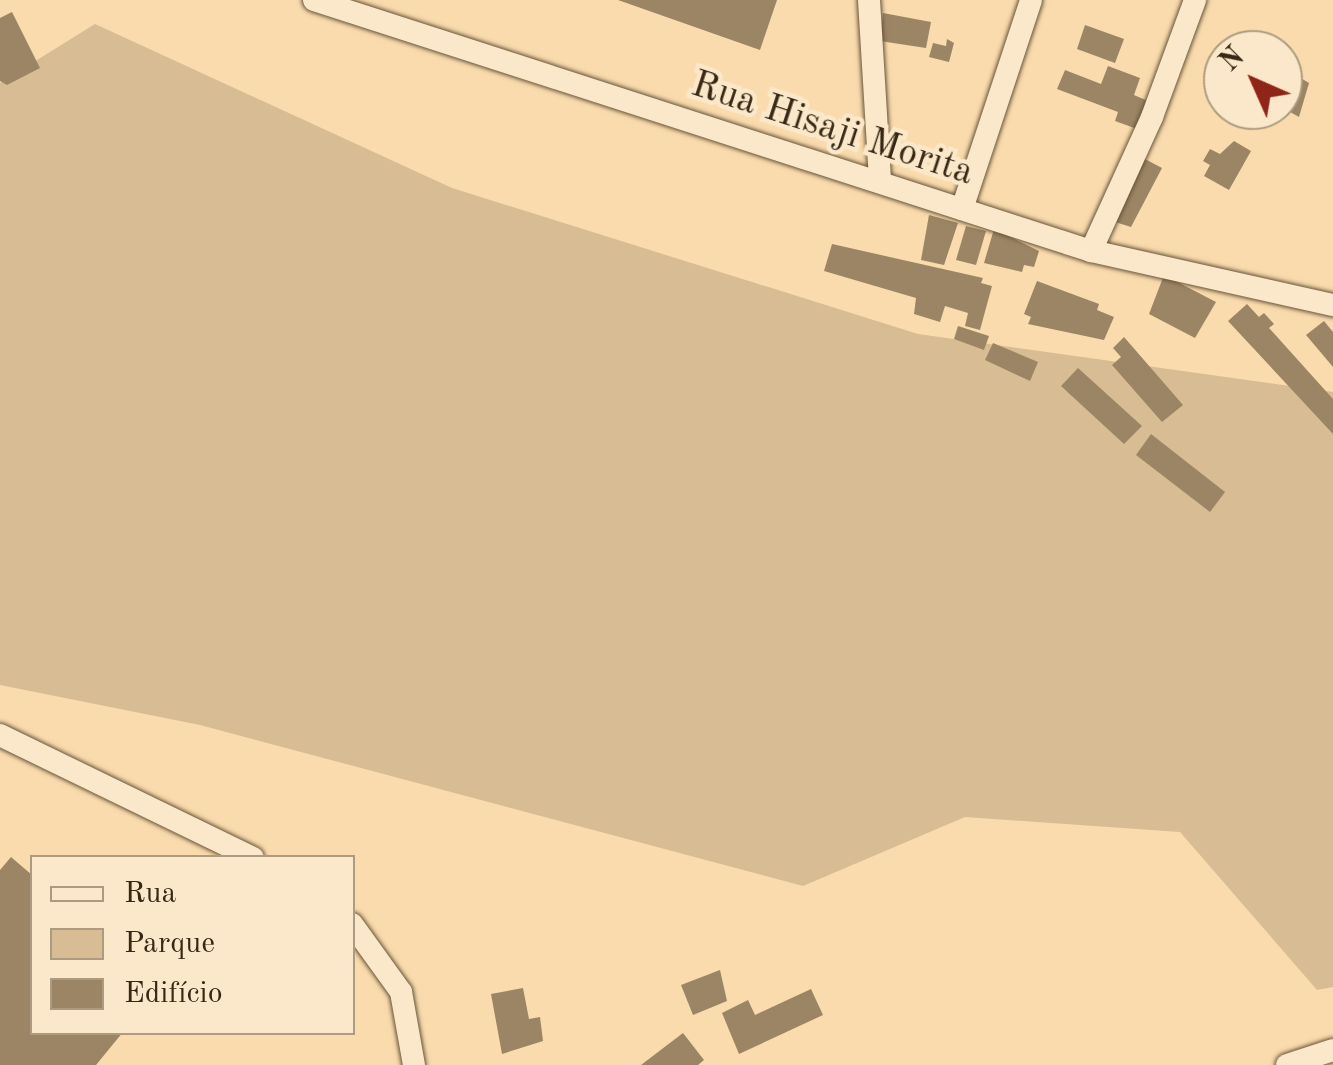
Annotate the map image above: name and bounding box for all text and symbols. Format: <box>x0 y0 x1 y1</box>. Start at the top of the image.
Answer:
north arrow <box>1203 30 1303 130</box>
text: N <box>1216 43 1251 78</box>
street label: Rua Hisaji Morita <box>685 63 979 197</box>
legend <box>30 855 355 1035</box>
text: Rua <box>124 879 176 909</box>
text: Parque <box>124 929 215 959</box>
text: Edifício <box>124 979 223 1009</box>

